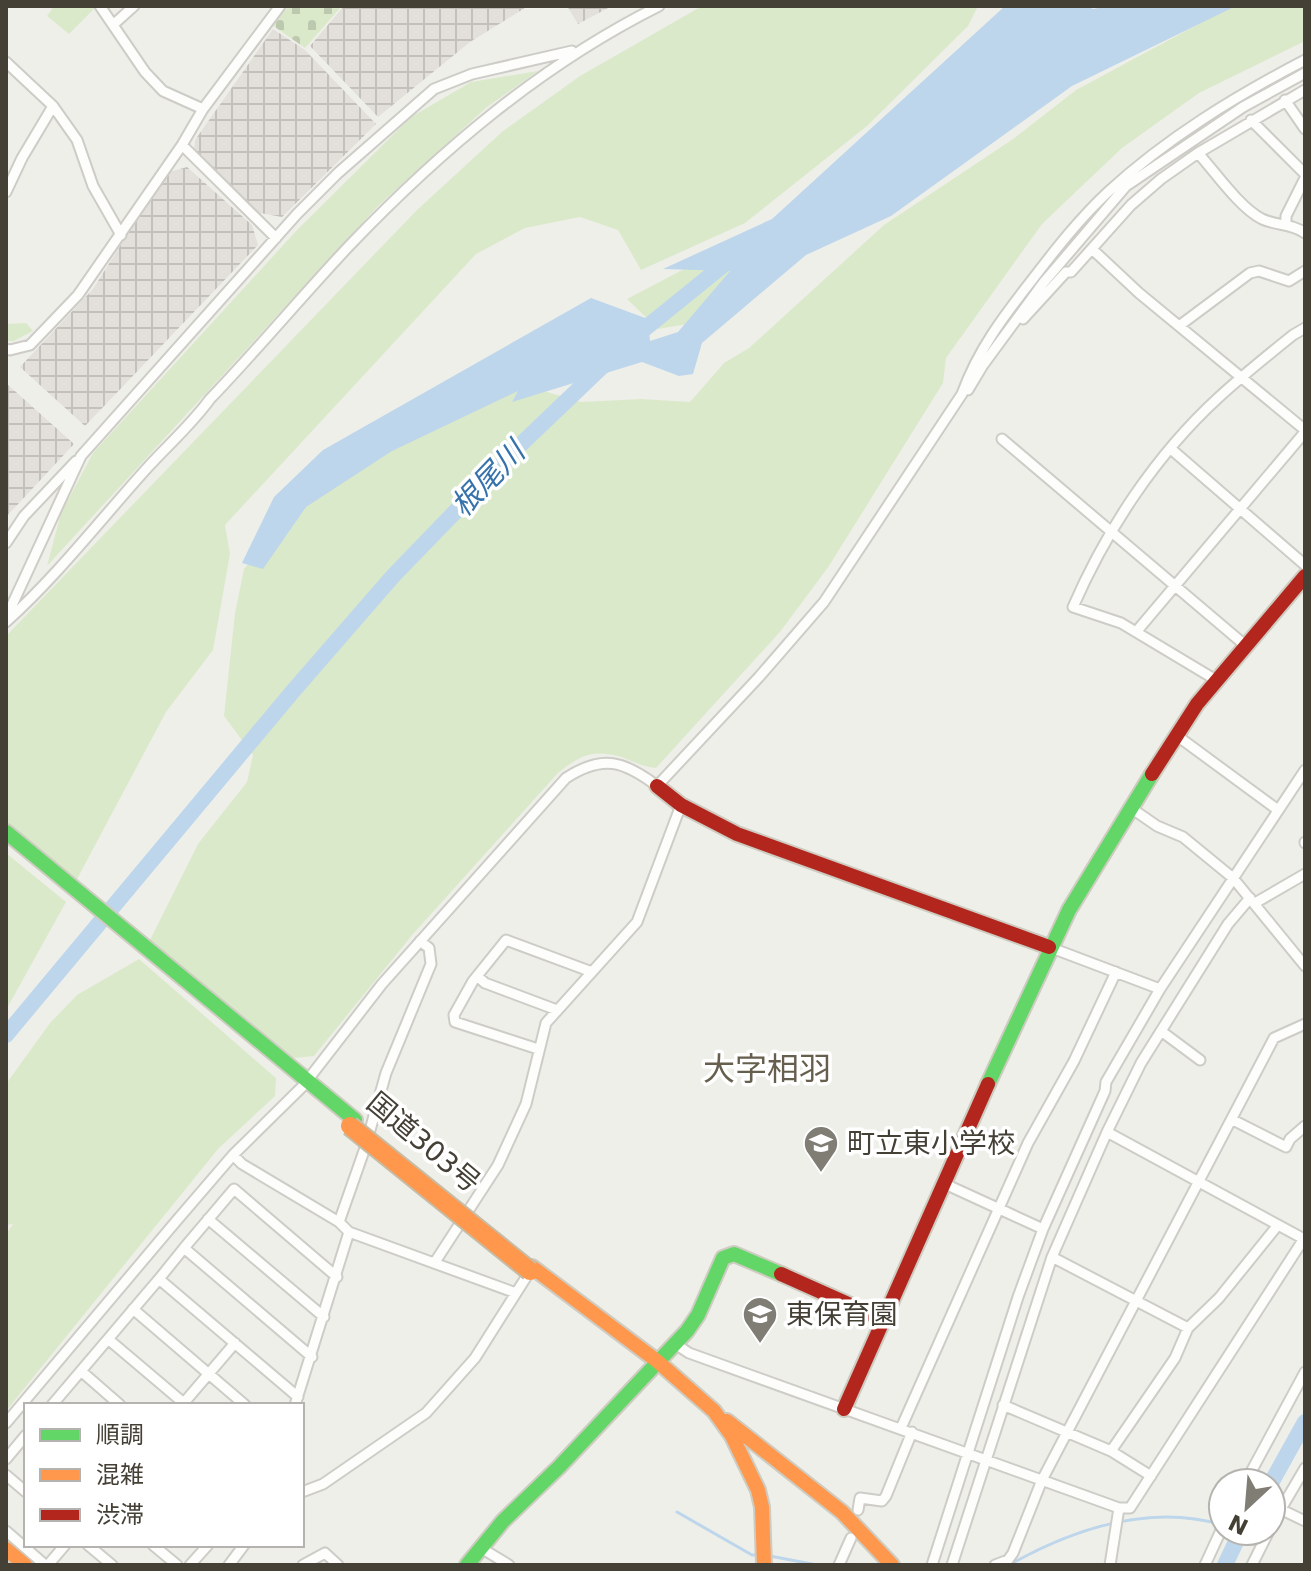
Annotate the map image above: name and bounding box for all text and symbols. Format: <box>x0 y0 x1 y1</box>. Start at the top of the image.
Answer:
water label: 根尾川 <box>444 432 534 523</box>
district label: 大字相羽 <box>703 1050 831 1088</box>
street label: 国道303号 <box>360 1086 487 1199</box>
school or university icon: 町立東小学校 <box>802 1124 840 1174</box>
place label: 町立東小学校 <box>847 1127 1015 1160</box>
school or university icon: 東保育園 <box>741 1295 779 1345</box>
place label: 東保育園 <box>786 1298 898 1331</box>
legend <box>24 1403 304 1547</box>
text: 順調 <box>96 1421 144 1449</box>
text: 混雑 <box>96 1461 144 1489</box>
north arrow <box>1207 1467 1287 1547</box>
text: 渋滞 <box>96 1501 144 1529</box>
text: N <box>1225 1509 1252 1540</box>

